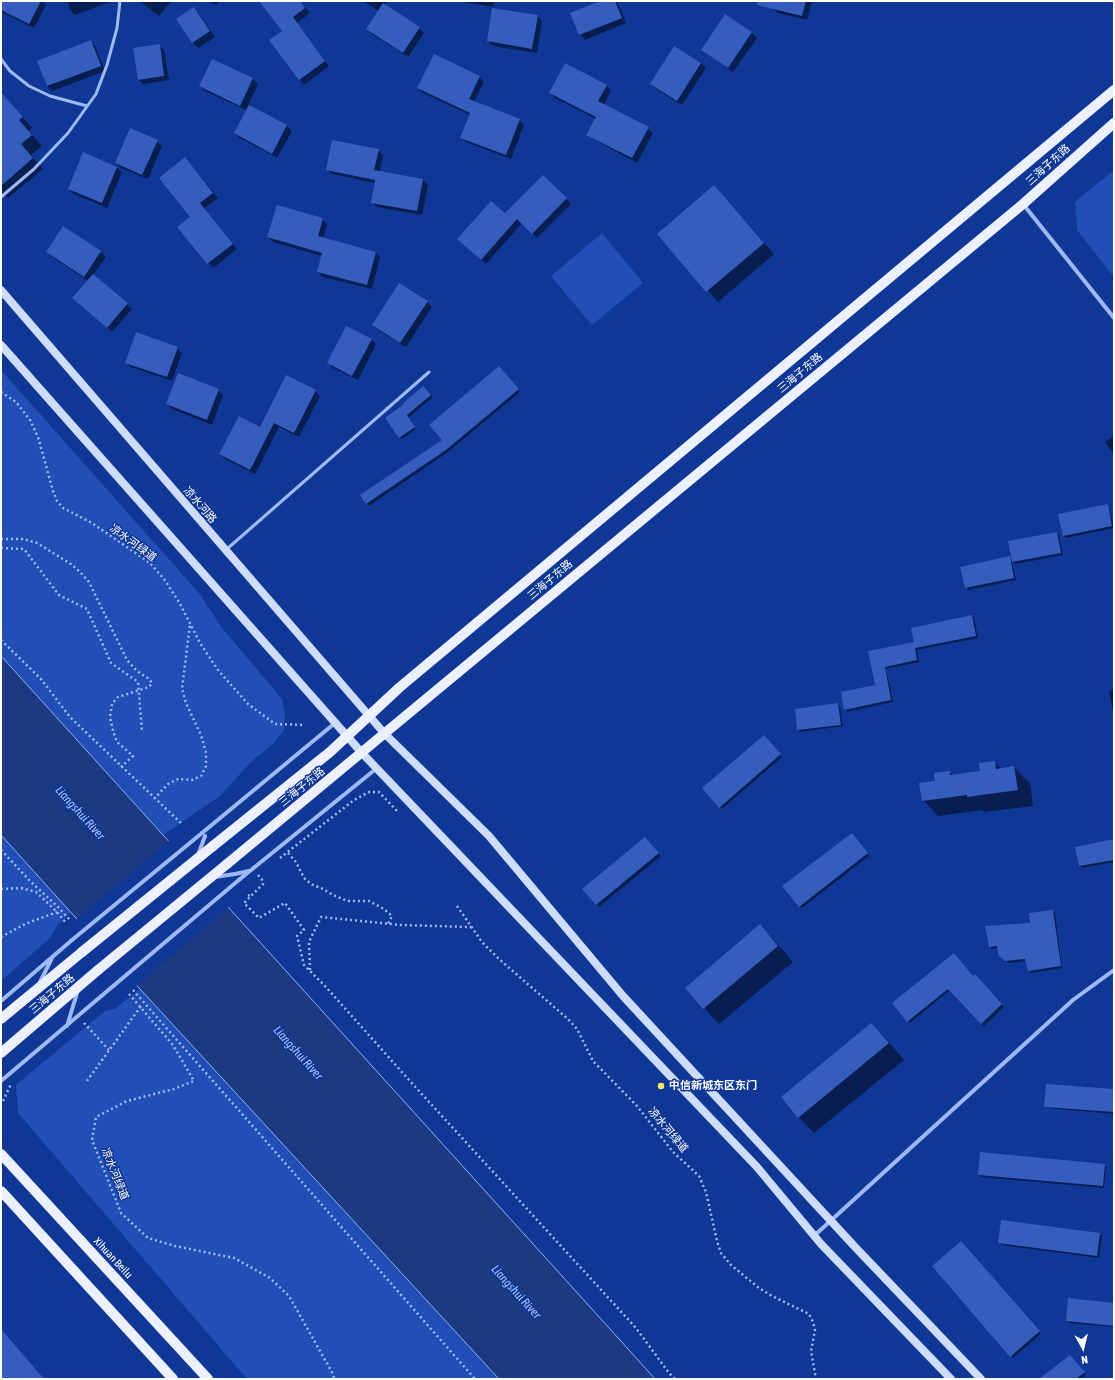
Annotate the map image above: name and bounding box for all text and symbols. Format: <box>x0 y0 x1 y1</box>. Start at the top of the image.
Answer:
street label: 三海子东路 <box>1023 142 1073 188</box>
street label: 三海子东路 <box>775 350 825 396</box>
street label: 凉水河路 <box>181 484 219 526</box>
street label: 凉水河绿道 <box>107 521 159 565</box>
street label: 三海子东路 <box>525 557 575 603</box>
street label: 三海子东路 <box>276 765 328 809</box>
water label: Liangshui River <box>52 783 108 843</box>
street label: 三海子东路 <box>27 971 77 1017</box>
water label: Liangshui River <box>270 1023 326 1083</box>
place label: 中信新城东区东门 <box>669 1079 757 1093</box>
marker: 中信新城东区东门 <box>656 1081 666 1091</box>
street label: 凉水河绿道 <box>645 1105 691 1155</box>
street label: 凉水河绿道 <box>99 1146 131 1202</box>
street label: Xihuan Beilu <box>91 1235 135 1281</box>
water label: Liangshui River <box>488 1262 544 1322</box>
north arrow <box>1063 1328 1103 1368</box>
text: N <box>1081 1353 1089 1366</box>

